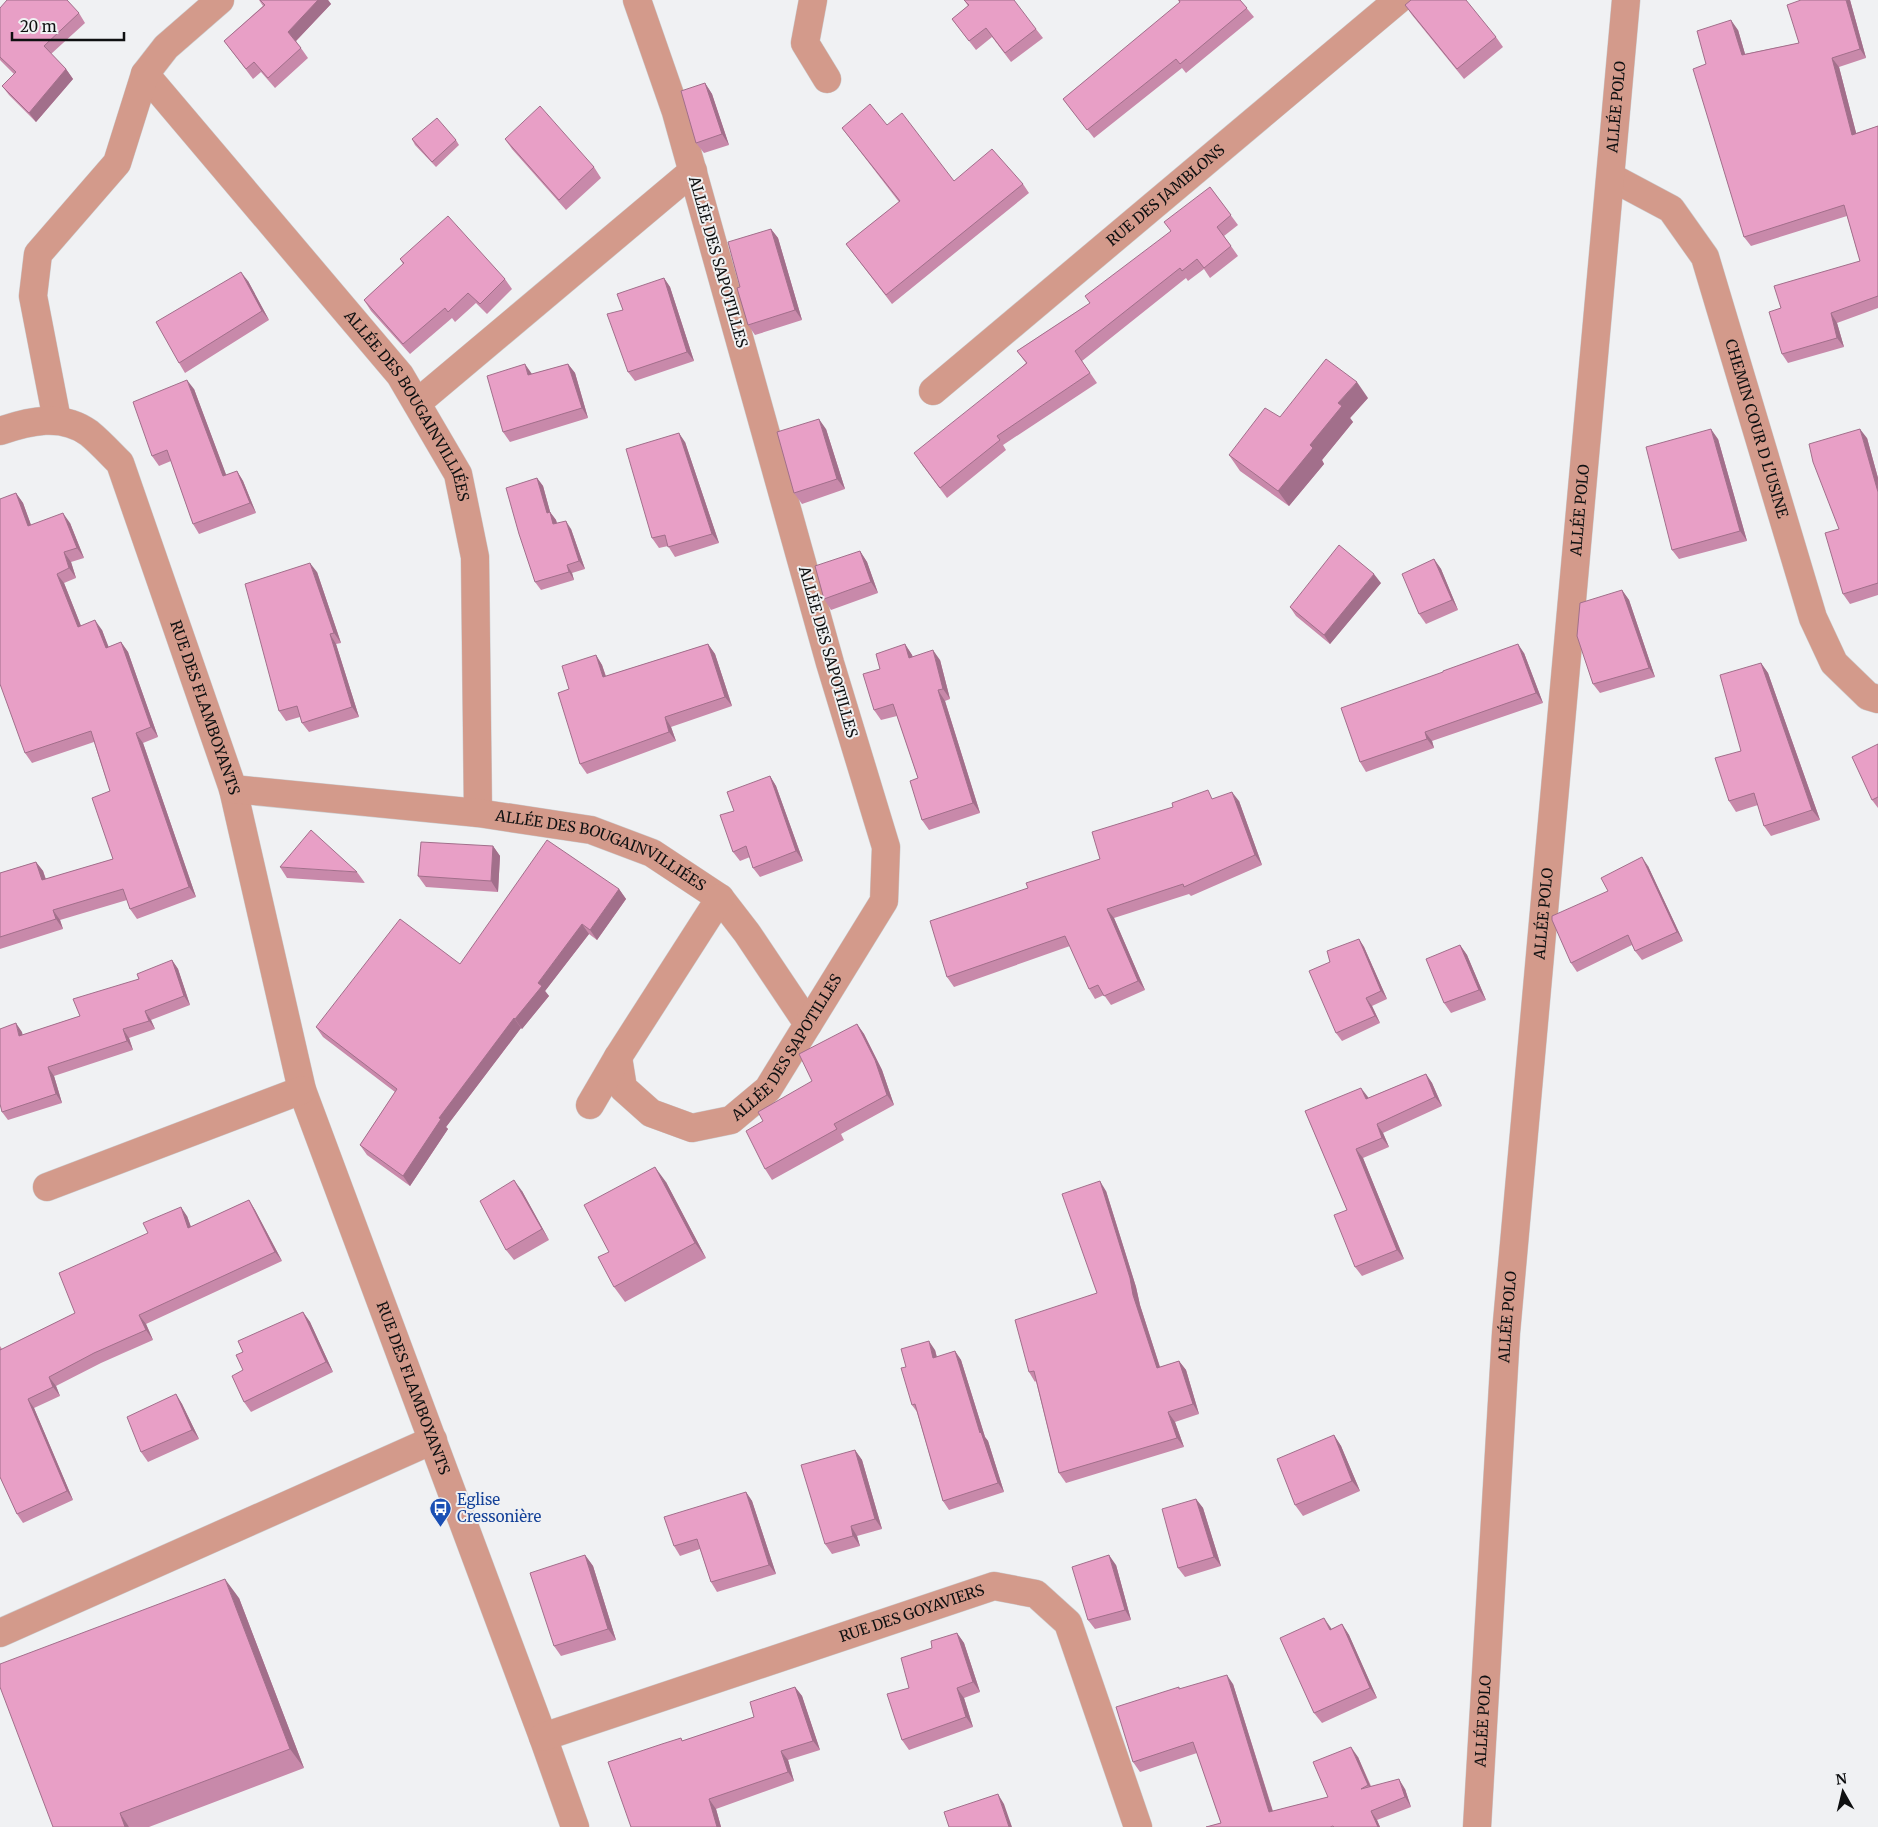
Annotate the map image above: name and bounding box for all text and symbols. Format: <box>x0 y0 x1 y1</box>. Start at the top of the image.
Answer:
scale bar <box>12 10 125 42</box>
text: 20 m <box>20 17 57 36</box>
street label: ALLÉE POLO <box>1602 60 1629 155</box>
street label: RUE DES JAMBLONS <box>1102 140 1228 250</box>
street label: ALLÉE DES SAPOTILLES <box>685 173 753 350</box>
street label: ALLÉE DES BOUGAINVILLIÉES <box>340 306 473 503</box>
street label: CHEMIN COUR D L'USINE <box>1721 337 1793 521</box>
street label: ALLÉE POLO <box>1566 463 1593 558</box>
street label: ALLÉE DES SAPOTILLES <box>795 563 863 740</box>
street label: RUE DES FLAMBOYANTS <box>166 618 244 797</box>
street label: ALLÉE DES BOUGAINVILLIÉES <box>493 806 710 895</box>
street label: ALLÉE POLO <box>1530 867 1557 961</box>
street label: ALLÉE DES SAPOTILLES <box>727 970 846 1125</box>
street label: ALLÉE POLO <box>1494 1270 1521 1364</box>
street label: RUE DES FLAMBOYANTS <box>373 1299 455 1477</box>
place label: Eglise Cressonière <box>457 1490 541 1526</box>
bus stop icon: Eglise Cressonière <box>429 1497 453 1528</box>
street label: RUE DES GOYAVIERS <box>837 1580 987 1646</box>
street label: ALLÉE POLO <box>1470 1674 1495 1769</box>
north arrow <box>1818 1767 1868 1817</box>
text: N <box>1834 1769 1848 1789</box>

